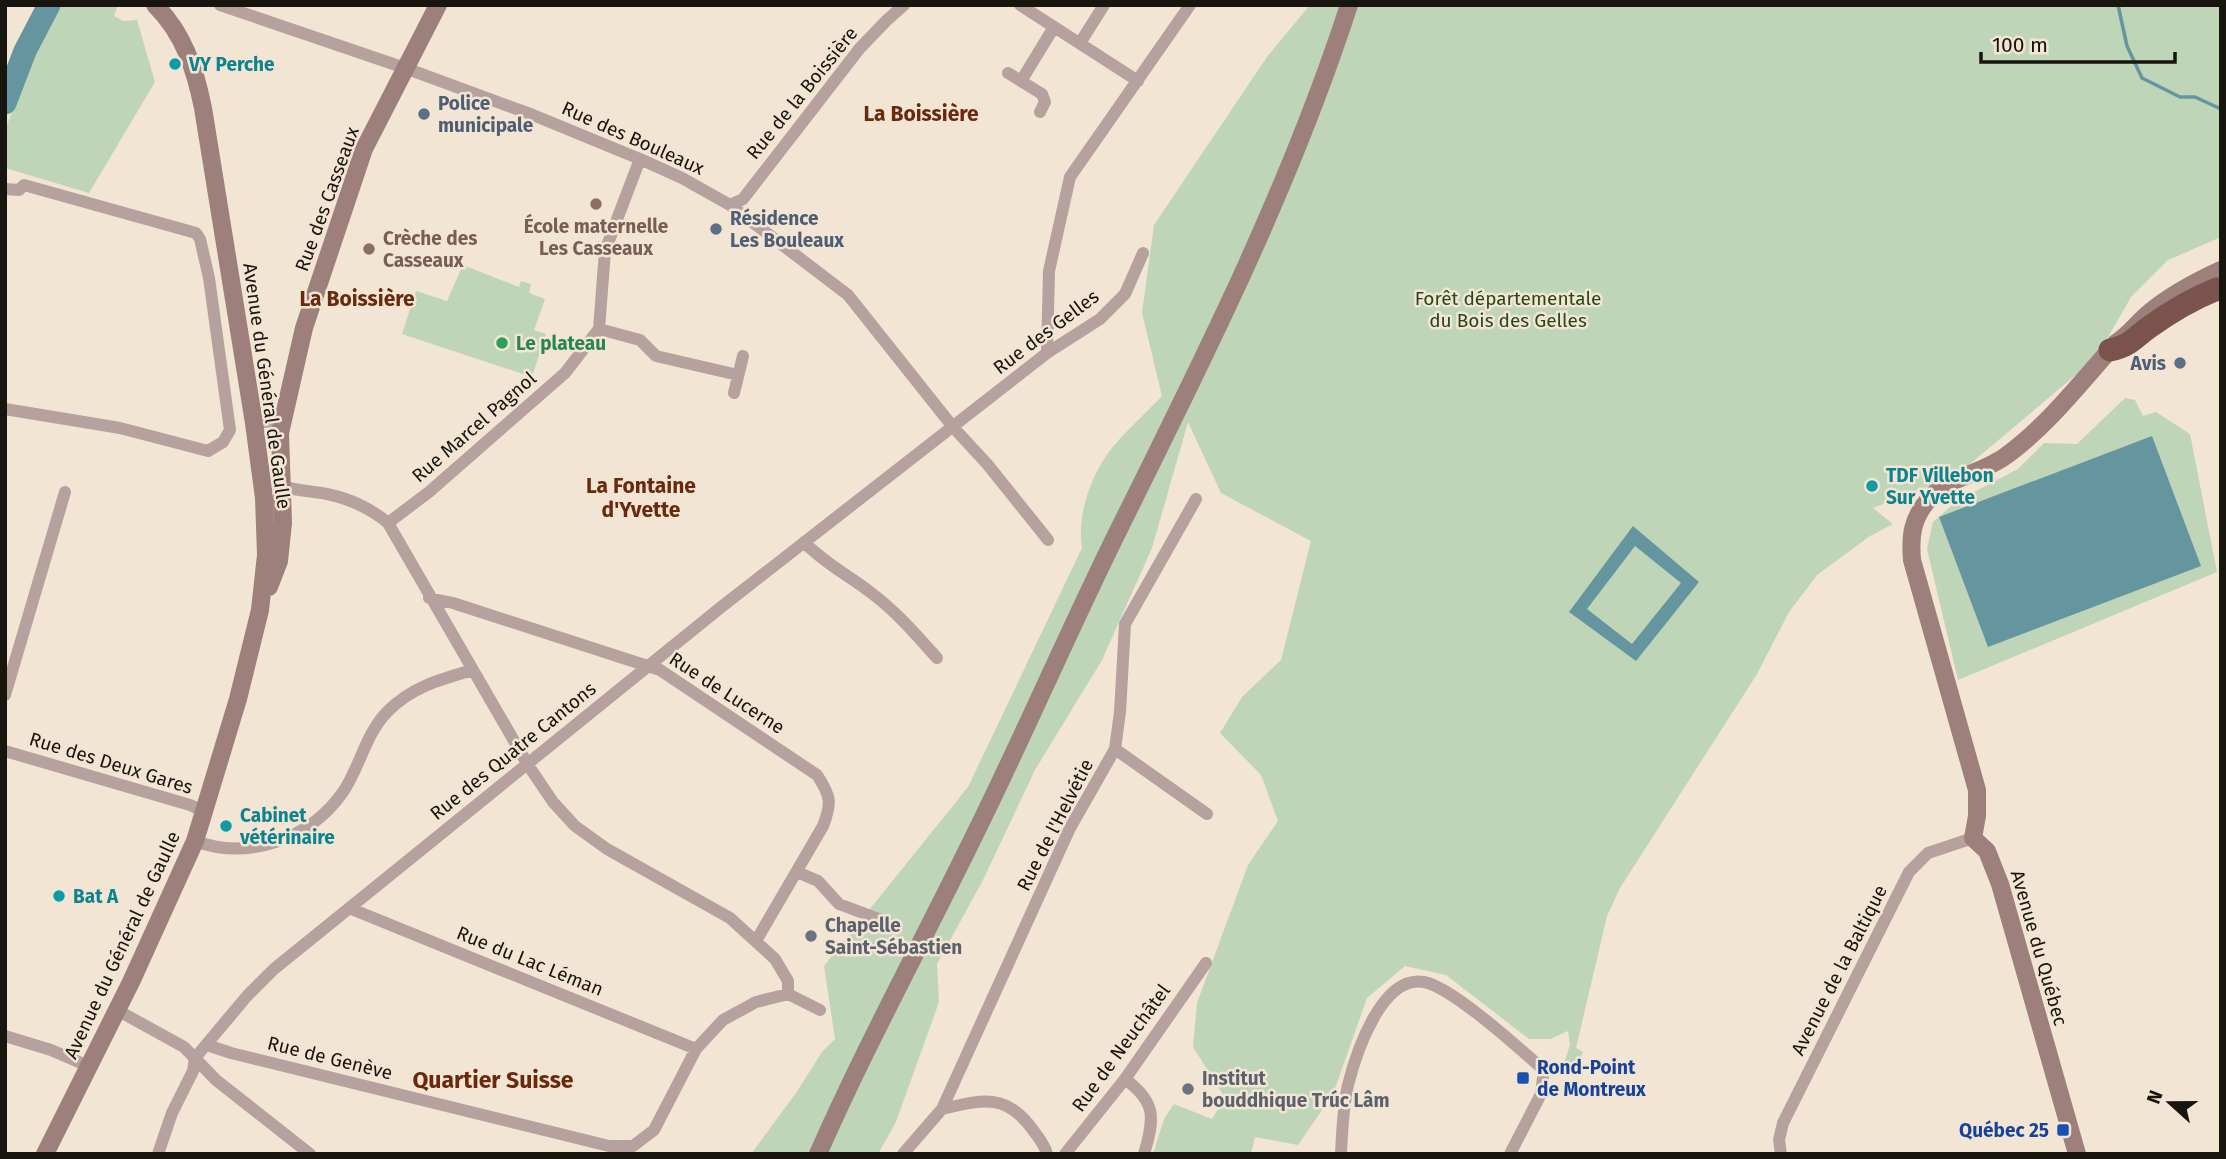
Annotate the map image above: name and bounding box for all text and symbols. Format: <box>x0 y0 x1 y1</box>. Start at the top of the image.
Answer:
scale bar <box>1981 21 2175 65</box>
street label: Rue de la Boissière <box>741 22 863 164</box>
text: 100 m <box>1992 32 2048 58</box>
place label: VY Perche <box>188 53 275 76</box>
marker: VY Perche <box>167 56 183 72</box>
place label: Police municipale <box>438 92 533 137</box>
street label: Rue des Bouleaux <box>558 96 709 180</box>
district label: La Boissière <box>863 101 979 127</box>
marker: Police municipale <box>416 106 432 122</box>
street label: Rue des Casseaux <box>290 123 364 275</box>
marker: École maternelle Les Casseaux <box>588 196 604 212</box>
place label: Résidence Les Bouleaux <box>730 207 844 252</box>
place label: École maternelle Les Casseaux <box>524 213 668 260</box>
marker: Résidence Les Bouleaux <box>708 221 724 237</box>
place label: Crèche des Casseaux <box>383 227 477 272</box>
marker: Crèche des Casseaux <box>361 241 377 257</box>
street label: Avenue du Général de Gaulle <box>238 261 296 511</box>
street label: Rue des Gelles <box>989 285 1103 379</box>
district label: La Boissière <box>299 286 415 312</box>
park label: Forêt départementale du Bois des Gelles <box>1415 287 1601 332</box>
place label: Le plateau <box>516 332 606 355</box>
marker: Le plateau <box>494 335 510 351</box>
place label: Avis <box>2130 352 2166 375</box>
marker: Avis <box>2172 355 2188 371</box>
street label: Rue Marcel Pagnol <box>407 366 541 487</box>
place label: TDF Villebon Sur Yvette <box>1886 464 1994 509</box>
district label: La Fontaine d'Yvette <box>586 473 696 523</box>
marker: TDF Villebon Sur Yvette <box>1864 478 1880 494</box>
street label: Rue de Lucerne <box>665 647 789 739</box>
street label: Rue des Quatre Cantons <box>425 677 601 825</box>
street label: Rue des Deux Gares <box>26 727 196 799</box>
street label: Rue de l'Helvétie <box>1012 755 1098 895</box>
place label: Cabinet vétérinaire <box>239 804 335 849</box>
marker: Cabinet vétérinaire <box>218 818 234 834</box>
street label: Avenue du Général de Gaulle <box>59 828 185 1062</box>
street label: Avenue du Québec <box>2006 868 2072 1028</box>
street label: Avenue de la Baltique <box>1786 881 1892 1059</box>
place label: Bat A <box>73 885 119 908</box>
marker: Bat A <box>51 888 67 904</box>
place label: Chapelle Saint-Sébastien <box>825 914 962 959</box>
street label: Rue du Lac Léman <box>453 921 607 1001</box>
marker: Chapelle Saint-Sébastien <box>803 928 819 944</box>
street label: Rue de Neuchâtel <box>1067 979 1175 1116</box>
street label: Rue de Genève <box>265 1031 395 1085</box>
place label: Rond-Point de Montreux <box>1537 1056 1646 1101</box>
district label: Quartier Suisse <box>412 1066 574 1094</box>
place label: Institut bouddhique Trúc Lâm <box>1202 1067 1390 1112</box>
north arrow <box>2135 1068 2205 1138</box>
marker: Rond-Point de Montreux <box>1515 1070 1531 1086</box>
marker: Institut bouddhique Trúc Lâm <box>1180 1081 1196 1097</box>
text: N <box>2142 1087 2168 1107</box>
place label: Québec 25 <box>1959 1119 2049 1142</box>
marker: Québec 25 <box>2055 1122 2071 1138</box>

